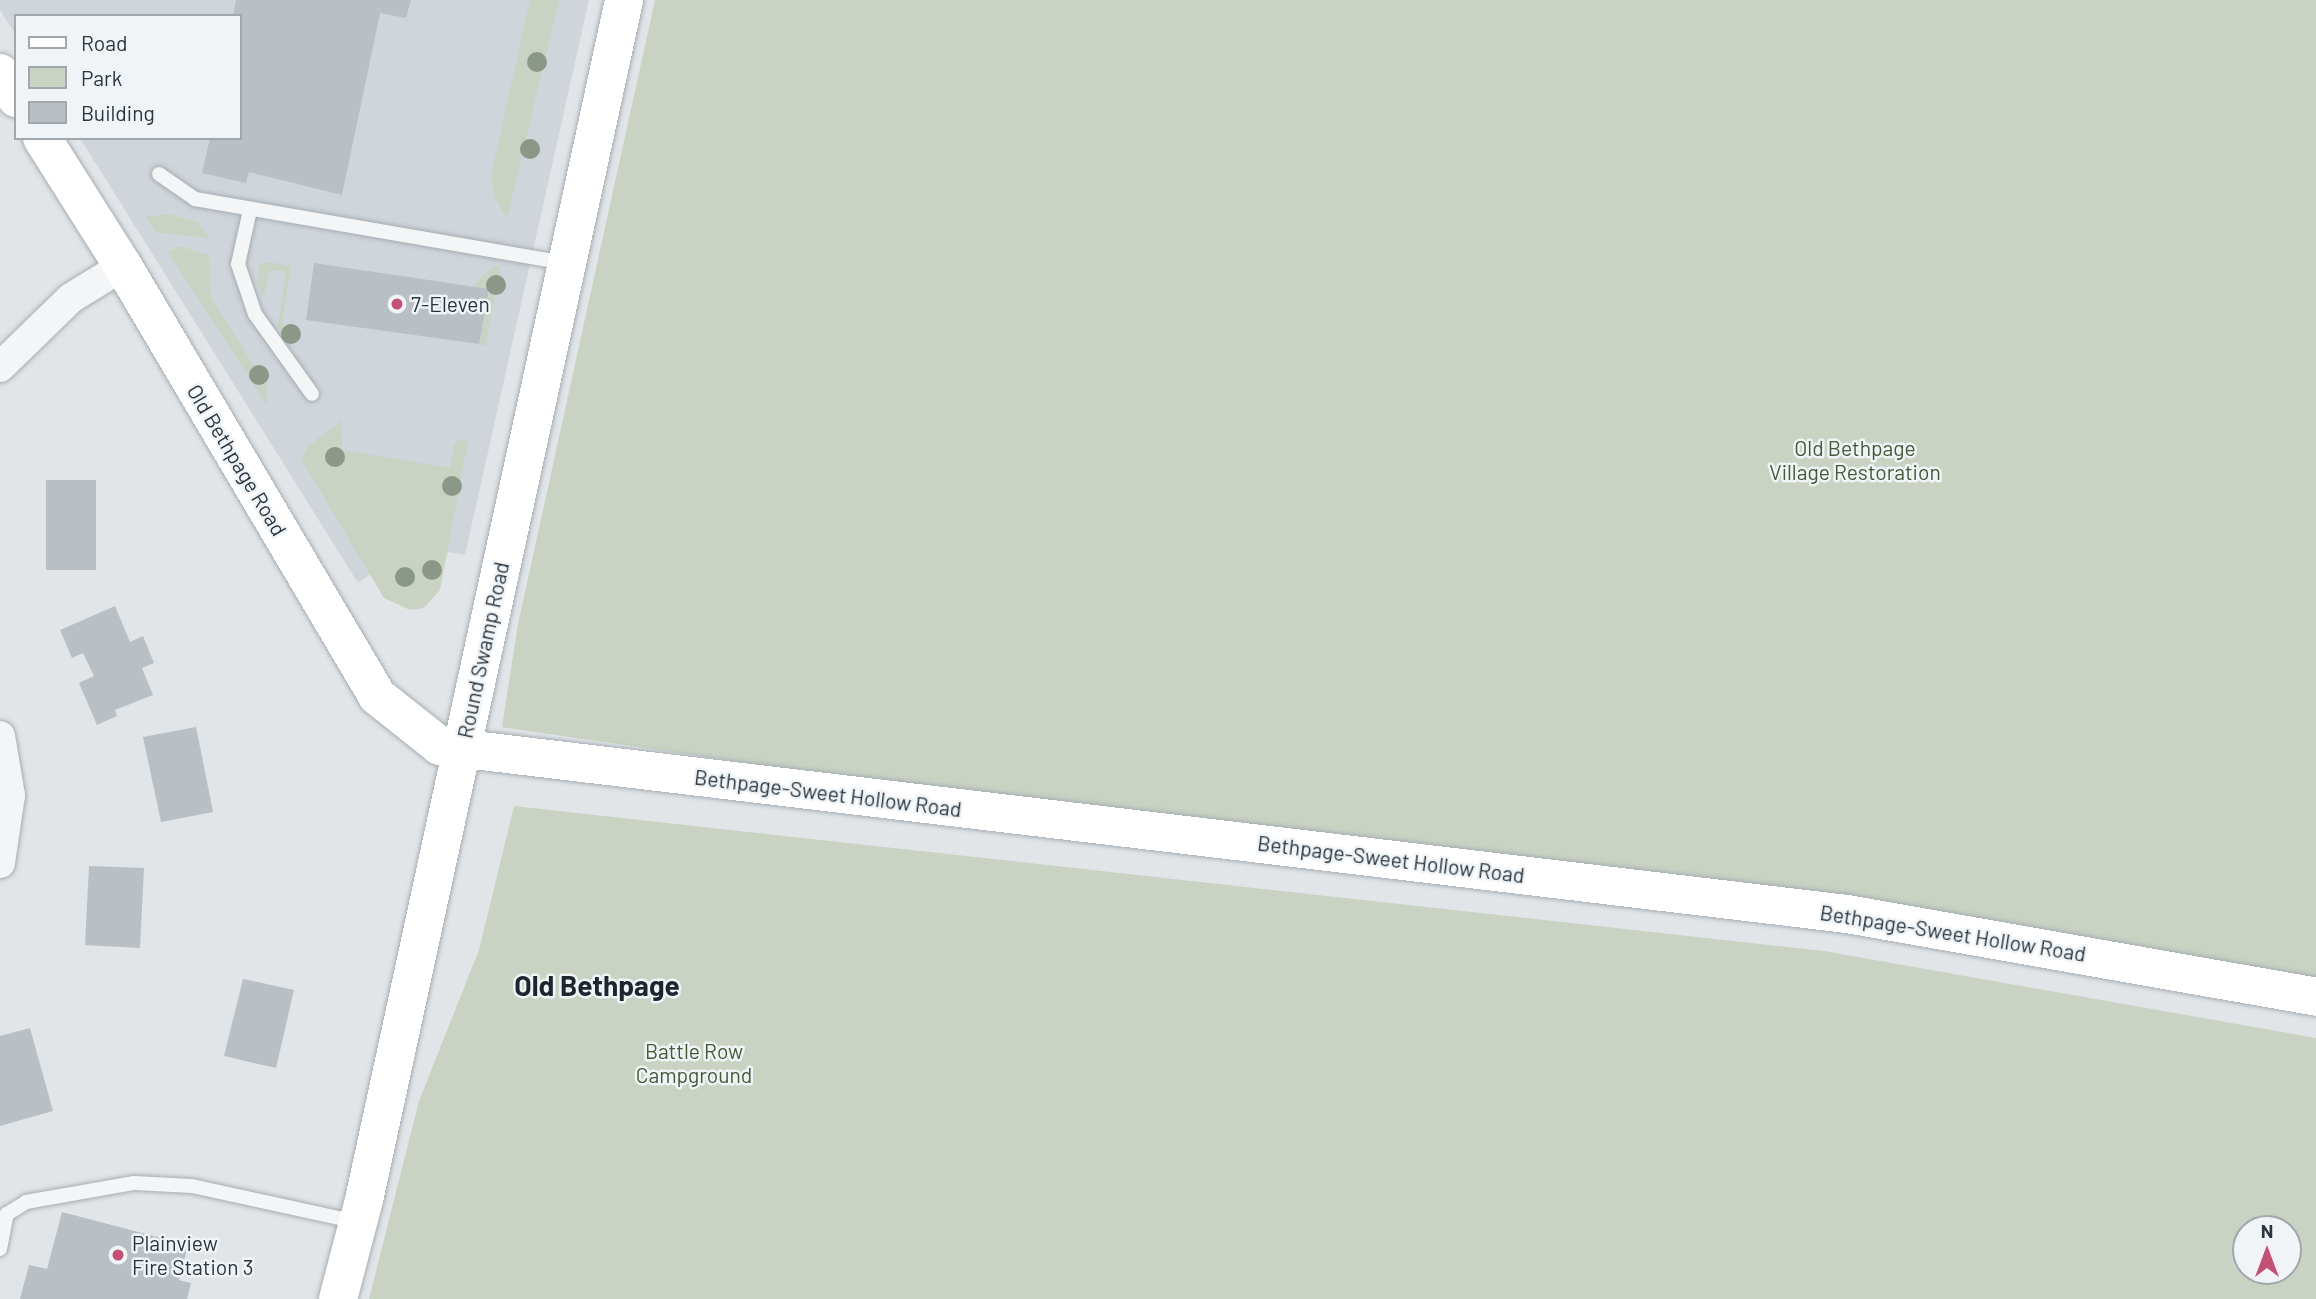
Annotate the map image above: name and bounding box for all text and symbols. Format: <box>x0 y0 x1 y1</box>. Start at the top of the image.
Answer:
legend <box>14 14 242 140</box>
text: Road <box>81 30 127 55</box>
text: Park <box>81 65 122 90</box>
text: Building <box>81 100 155 125</box>
place label: 7-Eleven <box>411 291 490 317</box>
marker: 7-Eleven <box>389 296 405 312</box>
street label: Old Bethpage Road <box>182 380 292 540</box>
park label: Old Bethpage Village Restoration <box>1769 435 1941 485</box>
street label: Round Swamp Road <box>452 559 514 741</box>
street label: Bethpage-Sweet Hollow Road <box>693 764 963 822</box>
street label: Bethpage-Sweet Hollow Road <box>1256 830 1526 888</box>
street label: Bethpage-Sweet Hollow Road <box>1818 900 2088 966</box>
district label: Old Bethpage <box>514 968 680 1002</box>
park label: Battle Row Campground <box>636 1038 752 1088</box>
north arrow <box>2232 1215 2302 1285</box>
text: N <box>2261 1219 2273 1242</box>
place label: Plainview Fire Station 3 <box>132 1230 254 1280</box>
marker: Plainview Fire Station 3 <box>110 1247 126 1263</box>

